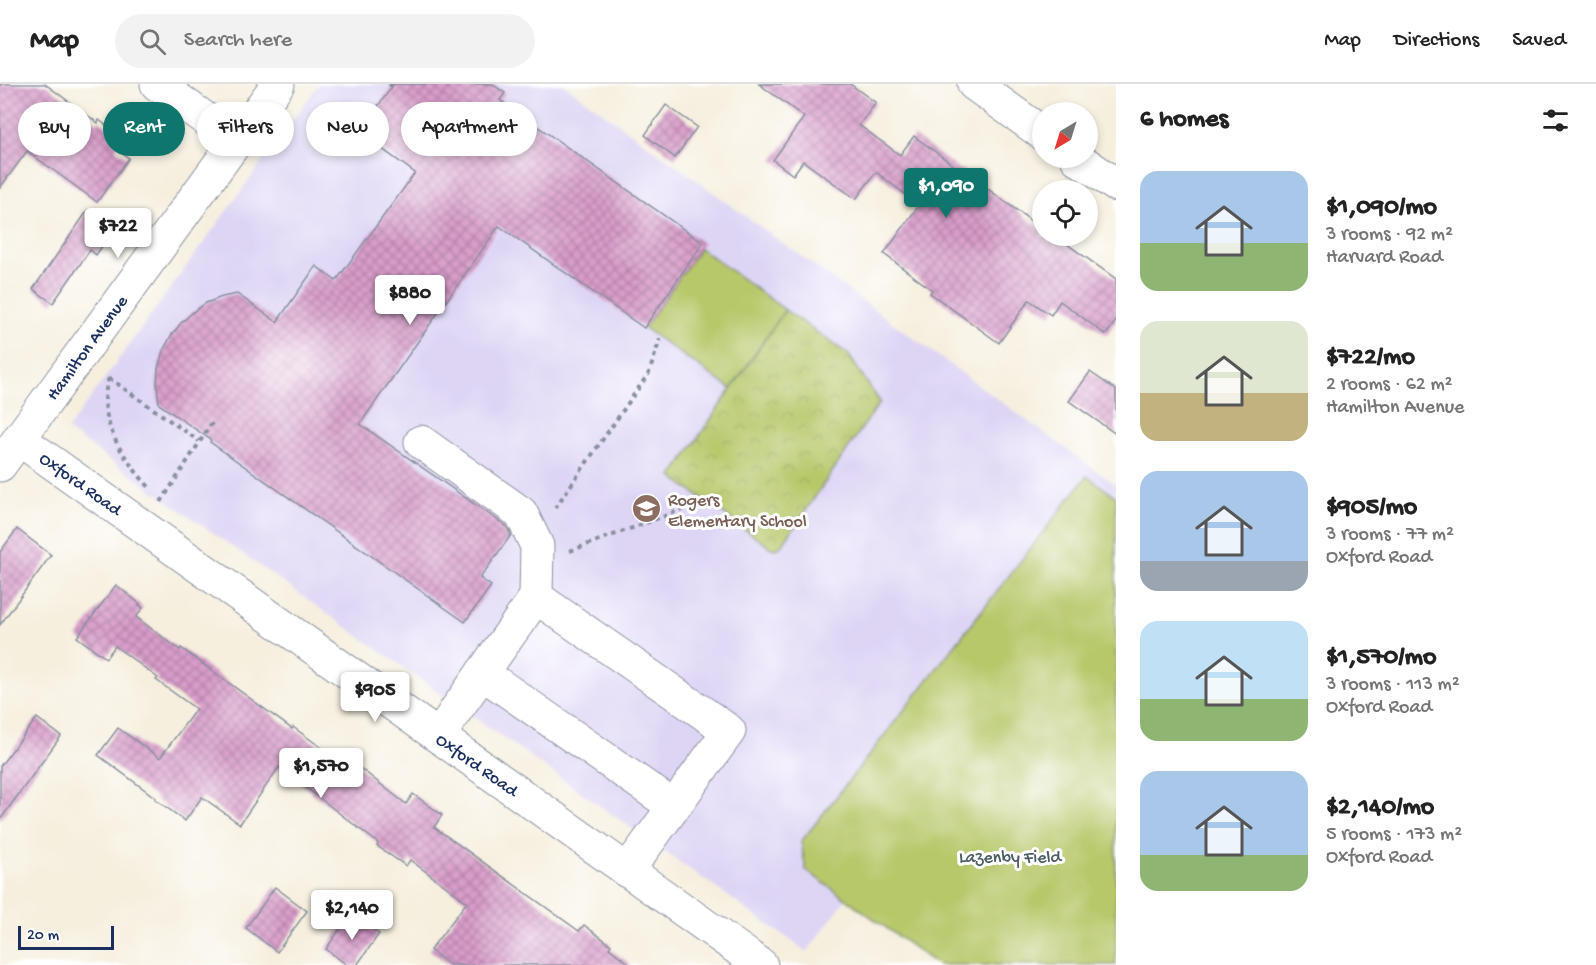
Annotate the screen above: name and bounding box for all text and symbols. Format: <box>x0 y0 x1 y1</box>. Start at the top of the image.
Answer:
search box <box>115 14 535 68</box>
text: Map <box>30 25 79 58</box>
icon: search <box>136 25 169 58</box>
text: Search here <box>184 28 292 54</box>
text: Map <box>1324 29 1361 54</box>
text: Directions <box>1394 29 1479 54</box>
text: Saved <box>1512 29 1566 54</box>
chip: Buy <box>18 102 91 156</box>
chip: Rent <box>103 102 185 156</box>
chip: Filters <box>197 102 294 156</box>
chip: New <box>306 102 389 156</box>
chip: Apartment <box>401 102 537 156</box>
north arrow <box>1032 102 1098 168</box>
map controls <box>1032 102 1098 246</box>
icon: filters <box>1539 104 1572 137</box>
text: 6 homes <box>1140 105 1228 136</box>
pin: $1,090 <box>897 168 995 219</box>
text: $1,090 <box>918 176 974 199</box>
button: locate <box>1032 180 1098 246</box>
text: $1,090/mo <box>1326 193 1437 224</box>
icon: home <box>1188 195 1260 267</box>
pin: $722 <box>82 208 154 259</box>
text: $722 <box>99 216 138 239</box>
text: 3 rooms · 92 m² <box>1326 224 1453 247</box>
text: Harvard Road <box>1326 247 1443 270</box>
pin: $880 <box>374 275 446 326</box>
text: $880 <box>389 283 431 306</box>
street label: Hamilton Avenue <box>43 291 134 405</box>
text: $722/mo <box>1326 343 1415 374</box>
icon: home <box>1188 345 1260 417</box>
text: 2 rooms · 62 m² <box>1326 374 1453 397</box>
text: Hamilton Avenue <box>1326 397 1464 420</box>
street label: Oxford Road <box>34 449 126 522</box>
place label: Rogers Elementary School <box>668 491 807 533</box>
school or university icon: Rogers Elementary School <box>631 493 663 525</box>
text: $905/mo <box>1326 493 1417 524</box>
icon: home <box>1188 495 1260 567</box>
text: 3 rooms · 77 m² <box>1326 524 1454 547</box>
text: Oxford Road <box>1326 547 1432 570</box>
text: $1,570/mo <box>1326 643 1437 674</box>
icon: home <box>1188 645 1260 717</box>
pin: $905 <box>339 672 411 723</box>
text: 3 rooms · 113 m² <box>1326 674 1460 697</box>
text: $905 <box>355 680 395 703</box>
text: Oxford Road <box>1326 697 1432 720</box>
street label: Oxford Road <box>431 730 522 803</box>
pin: $1,570 <box>272 748 370 799</box>
text: $1,570 <box>293 756 349 779</box>
text: $2,140/mo <box>1326 793 1434 824</box>
icon: home <box>1188 795 1260 867</box>
text: 5 rooms · 173 m² <box>1326 824 1462 847</box>
text: Oxford Road <box>1326 847 1432 870</box>
park label: Lazenby Field <box>959 848 1062 869</box>
pin: $2,140 <box>303 890 401 941</box>
text: $2,140 <box>325 898 379 921</box>
scale bar <box>18 923 114 950</box>
text: 20 m <box>27 927 59 946</box>

